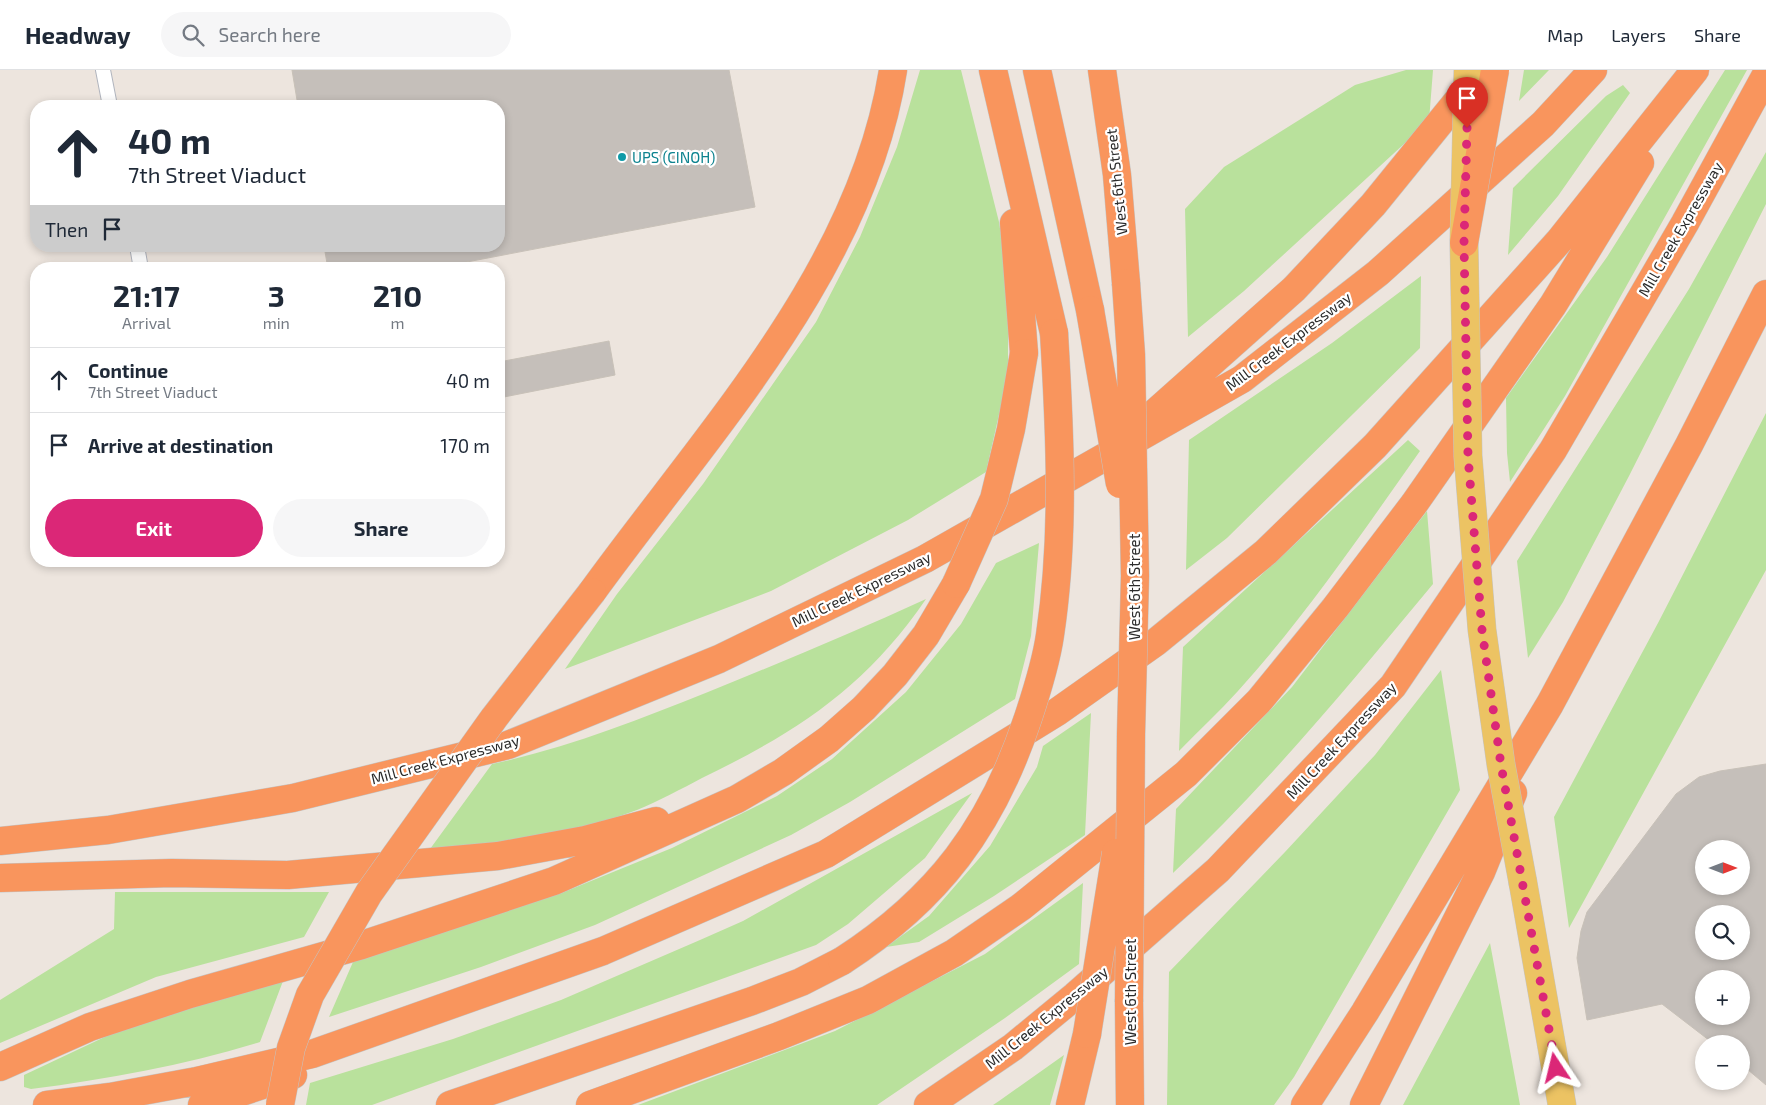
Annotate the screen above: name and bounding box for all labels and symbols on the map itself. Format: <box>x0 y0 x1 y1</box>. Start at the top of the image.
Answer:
pin <box>1446 77 1488 128</box>
street label: West 6th Street <box>1101 128 1131 236</box>
place label: UPS (CINOH) <box>632 148 715 166</box>
marker: UPS (CINOH) <box>616 151 628 163</box>
street label: Mill Creek Expressway <box>1634 158 1726 300</box>
street label: Mill Creek Expressway <box>1222 288 1354 394</box>
street label: West 6th Street <box>1125 533 1143 640</box>
street label: Mill Creek Expressway <box>788 547 934 631</box>
street label: Mill Creek Expressway <box>1282 678 1400 802</box>
street label: Mill Creek Expressway <box>369 731 521 787</box>
north arrow <box>1695 840 1750 895</box>
street label: West 6th Street <box>1121 938 1139 1045</box>
street label: Mill Creek Expressway <box>981 962 1111 1072</box>
position arrow <box>1529 1041 1581 1093</box>

